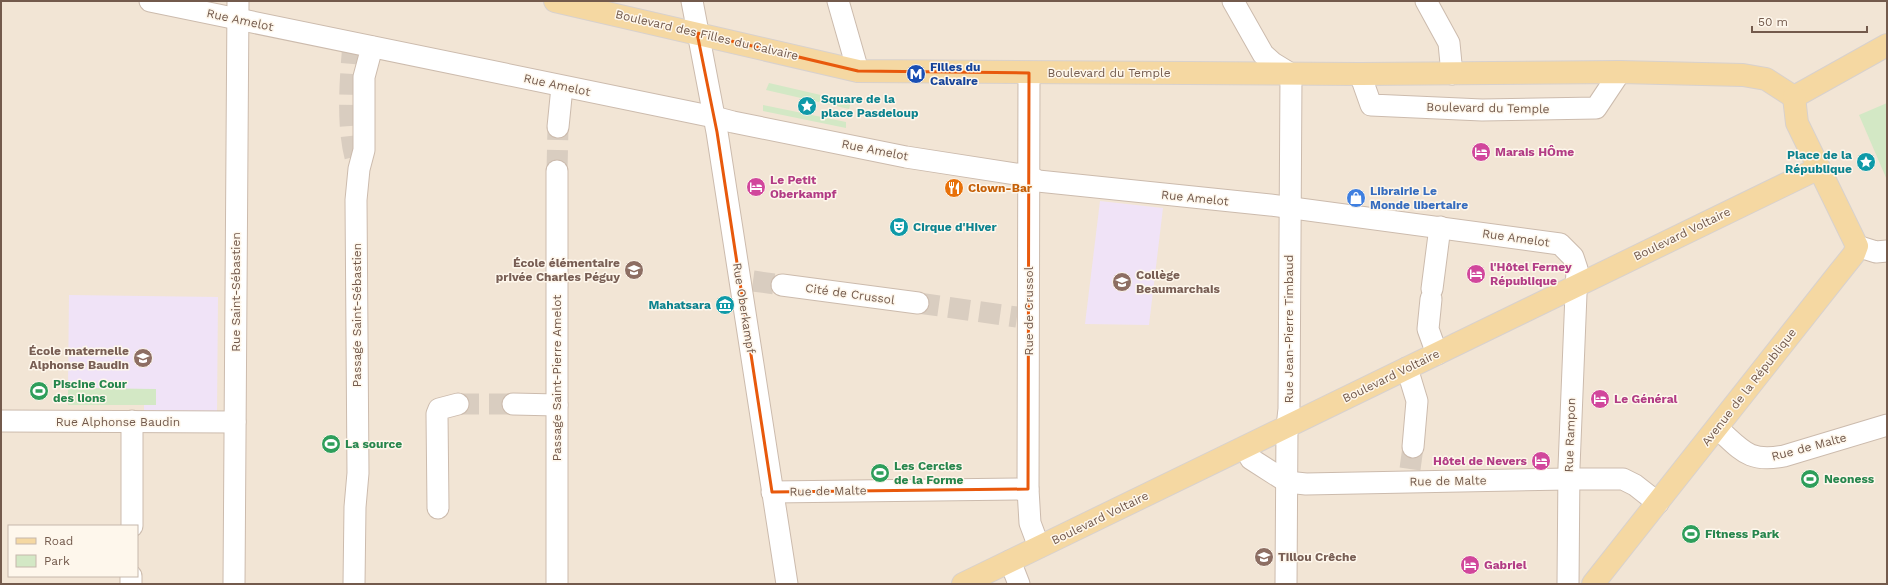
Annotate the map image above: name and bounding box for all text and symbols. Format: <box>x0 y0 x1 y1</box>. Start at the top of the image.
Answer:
street label: Rue Amelot <box>205 6 275 34</box>
street label: Boulevard des Filles du Calvaire <box>614 7 800 63</box>
scale bar <box>1752 8 1867 34</box>
text: 50 m <box>1758 15 1788 29</box>
place label: Filles du Calvaire <box>930 60 980 88</box>
metro station icon: Filles du Calvaire <box>905 63 927 85</box>
street label: Boulevard du Temple <box>1047 66 1171 80</box>
street label: Rue Amelot <box>522 71 592 99</box>
place label: Square de la place Pasdeloup <box>821 92 919 120</box>
place icon: Square de la place Pasdeloup <box>796 95 818 117</box>
street label: Boulevard du Temple <box>1426 100 1550 116</box>
street label: Rue Amelot <box>840 137 910 163</box>
hotel icon: Marais HÔme <box>1470 141 1492 163</box>
place label: Marais HÔme <box>1495 145 1574 159</box>
place label: Place de la République <box>1785 148 1852 176</box>
place icon: Place de la République <box>1855 151 1877 173</box>
place label: Le Petit Oberkampf <box>770 173 837 201</box>
hotel icon: Le Petit Oberkampf <box>745 176 767 198</box>
restaurant icon: Clown-Bar <box>943 177 965 199</box>
place label: Clown-Bar <box>968 181 1033 195</box>
place label: Librairie Le Monde libertaire <box>1370 184 1468 212</box>
street label: Rue Amelot <box>1161 187 1229 209</box>
shop icon: Librairie Le Monde libertaire <box>1345 187 1367 209</box>
street label: Boulevard Voltaire <box>1631 204 1733 264</box>
theatre icon: Cirque d'Hiver <box>888 216 910 238</box>
place label: Cirque d'Hiver <box>913 220 998 234</box>
street label: Rue Amelot <box>1481 226 1551 250</box>
street label: Rue Saint-Sébastien <box>229 232 243 352</box>
street label: Passage Saint-Sébastien <box>350 243 364 387</box>
street label: Rue Jean-Pierre Timbaud <box>1282 255 1296 403</box>
place label: École élémentaire privée Charles Péguy <box>496 256 620 284</box>
school or university icon: École élémentaire privée Charles Péguy <box>623 259 645 281</box>
place label: l'Hôtel Ferney République <box>1490 260 1572 288</box>
street label: Rue Oberkampf <box>730 262 758 355</box>
hotel icon: l'Hôtel Ferney République <box>1465 263 1487 285</box>
street label: Rue de Crussol <box>1022 266 1036 355</box>
place label: Collège Beaumarchais <box>1136 268 1221 296</box>
school or university icon: Collège Beaumarchais <box>1111 271 1133 293</box>
street label: Cité de Crussol <box>804 281 896 307</box>
museum icon: Mahatsara <box>714 294 736 316</box>
street label: Passage Saint-Pierre Amelot <box>550 295 564 461</box>
place label: Mahatsara <box>648 298 711 312</box>
street label: Avenue de la République <box>1699 325 1799 449</box>
place label: École maternelle Alphonse Baudin <box>29 344 129 372</box>
street label: Boulevard Voltaire <box>1340 346 1442 406</box>
school or university icon: École maternelle Alphonse Baudin <box>132 347 154 369</box>
place label: Piscine Cour des lions <box>53 377 128 405</box>
sports icon: Piscine Cour des lions <box>28 380 50 402</box>
hotel icon: Le Général <box>1589 388 1611 410</box>
place label: Le Général <box>1614 392 1678 406</box>
street label: Rue Rampon <box>1562 397 1578 473</box>
street label: Rue Alphonse Baudin <box>56 415 180 429</box>
street label: Rue de Malte <box>1770 430 1848 464</box>
sports icon: La source <box>320 433 342 455</box>
place label: La source <box>345 437 402 451</box>
hotel icon: Hôtel de Nevers <box>1530 450 1552 472</box>
place label: Hôtel de Nevers <box>1433 454 1528 468</box>
place label: Les Cercles de la Forme <box>894 459 964 487</box>
sports icon: Les Cercles de la Forme <box>869 462 891 484</box>
sports icon: Neoness <box>1799 468 1821 490</box>
place label: Neoness <box>1824 472 1875 486</box>
street label: Rue de Malte <box>1409 473 1487 489</box>
street label: Rue de Malte <box>789 483 867 499</box>
street label: Boulevard Voltaire <box>1049 488 1151 548</box>
sports icon: Fitness Park <box>1680 523 1702 545</box>
legend <box>8 525 138 577</box>
place label: Fitness Park <box>1705 527 1780 541</box>
text: Road <box>44 534 73 548</box>
school or university icon: Tillou Crêche <box>1253 546 1275 568</box>
place label: Tillou Crêche <box>1278 550 1357 564</box>
text: Park <box>44 554 70 568</box>
hotel icon: Gabriel <box>1459 554 1481 576</box>
place label: Gabriel <box>1484 558 1527 572</box>

